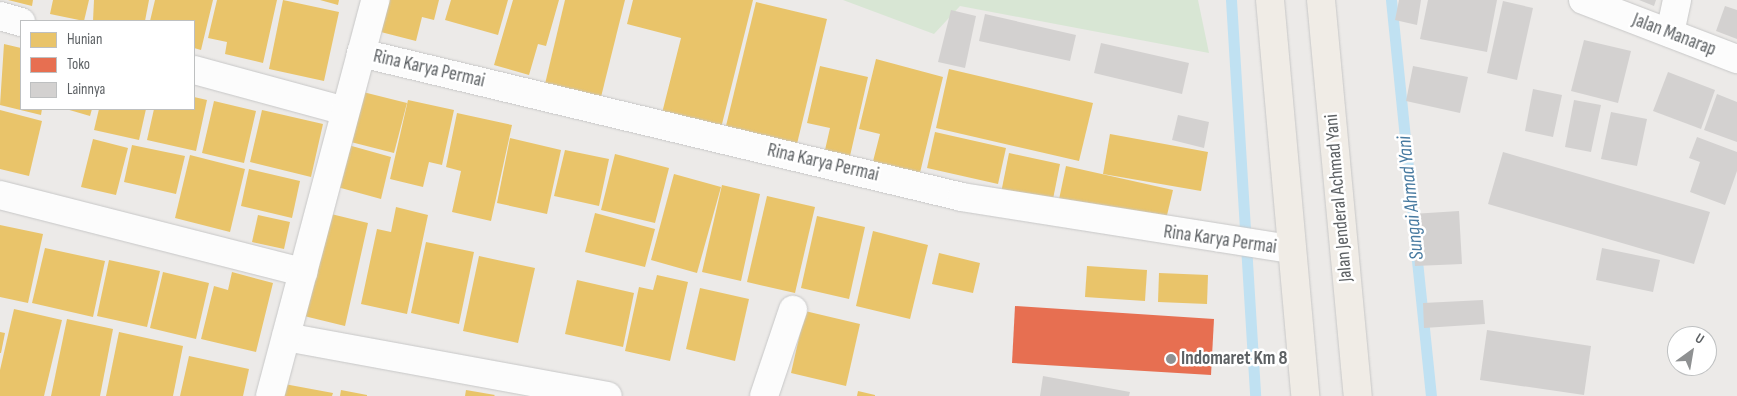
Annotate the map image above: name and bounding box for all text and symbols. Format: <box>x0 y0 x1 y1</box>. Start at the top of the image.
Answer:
street label: Jalan Manarap <box>1629 9 1719 61</box>
legend <box>20 20 195 110</box>
text: Hunian <box>67 30 102 49</box>
street label: Rina Karya Permai <box>371 45 487 93</box>
text: Toko <box>67 55 90 74</box>
text: Lainnya <box>67 80 105 99</box>
street label: Jalan Jenderal Achmad Yani <box>1320 113 1358 283</box>
water label: Sungai Ahmad Yani <box>1393 135 1429 261</box>
street label: Rina Karya Permai <box>765 139 881 187</box>
street label: Rina Karya Permai <box>1162 221 1278 259</box>
north arrow <box>1667 326 1717 376</box>
text: U <box>1692 330 1707 348</box>
place label: Indomaret Km 8 <box>1181 348 1287 370</box>
marker: Indomaret Km 8 <box>1165 353 1177 365</box>

